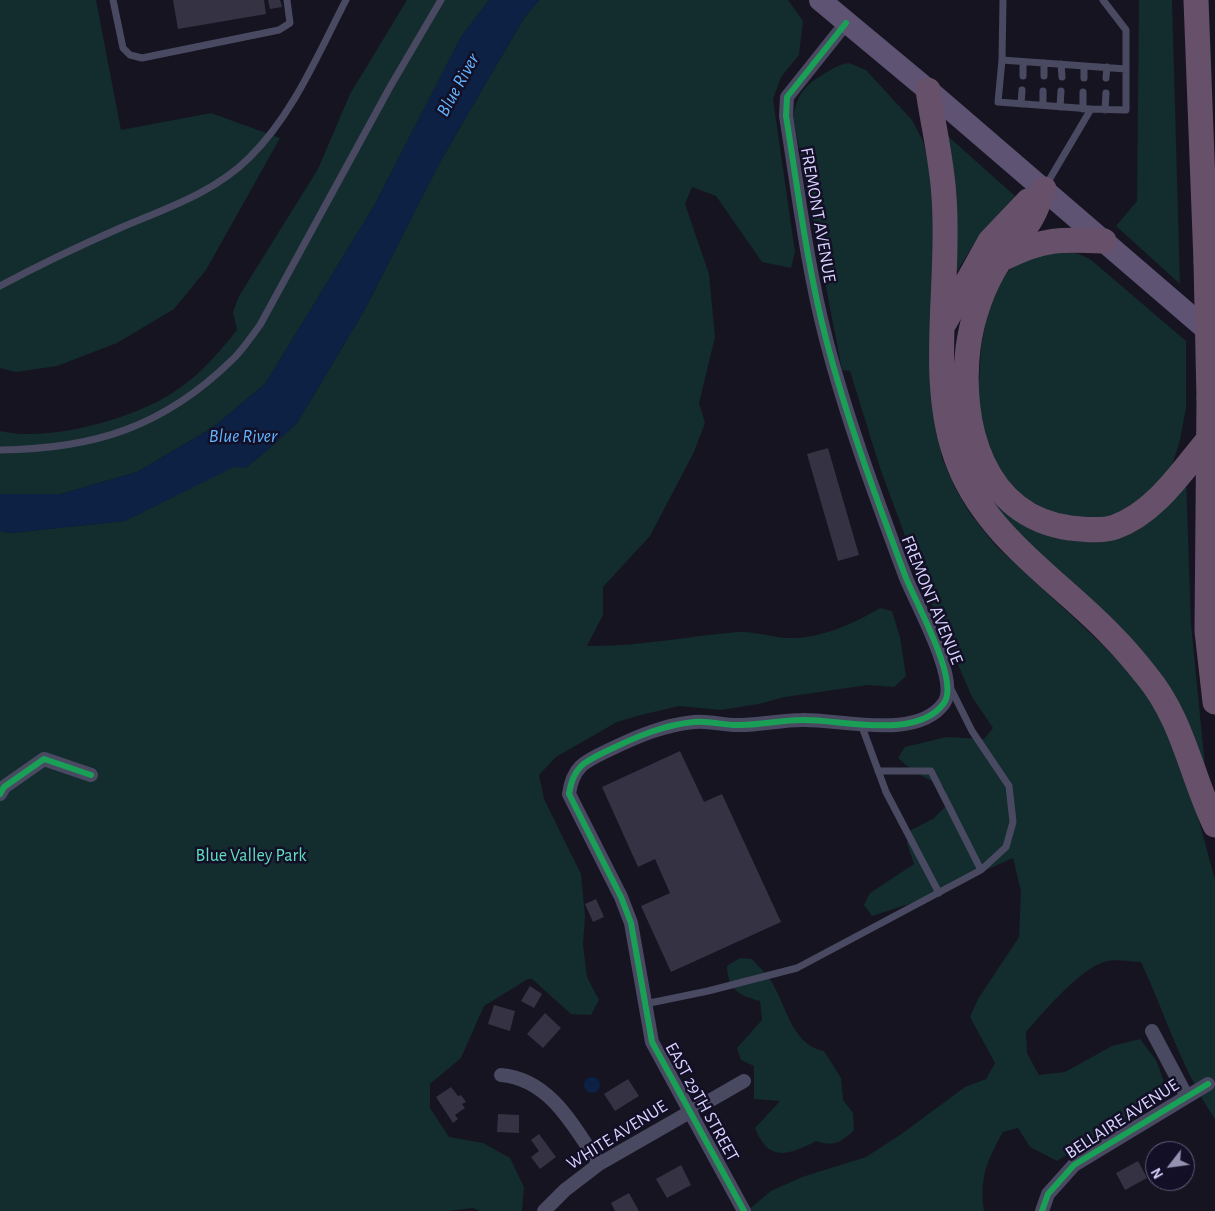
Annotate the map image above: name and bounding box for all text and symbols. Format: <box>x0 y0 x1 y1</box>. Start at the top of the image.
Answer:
water label: Blue River <box>431 50 485 120</box>
street label: FREMONT AVENUE <box>795 146 841 284</box>
water label: Blue River <box>209 425 277 447</box>
street label: FREMONT AVENUE <box>896 532 968 668</box>
park label: Blue Valley Park <box>196 845 306 867</box>
street label: EAST 29TH STREET <box>660 1039 744 1165</box>
street label: BELLAIRE AVENUE <box>1061 1074 1183 1164</box>
street label: WHITE AVENUE <box>563 1096 671 1174</box>
north arrow <box>1145 1141 1195 1191</box>
text: N <box>1149 1165 1166 1181</box>

